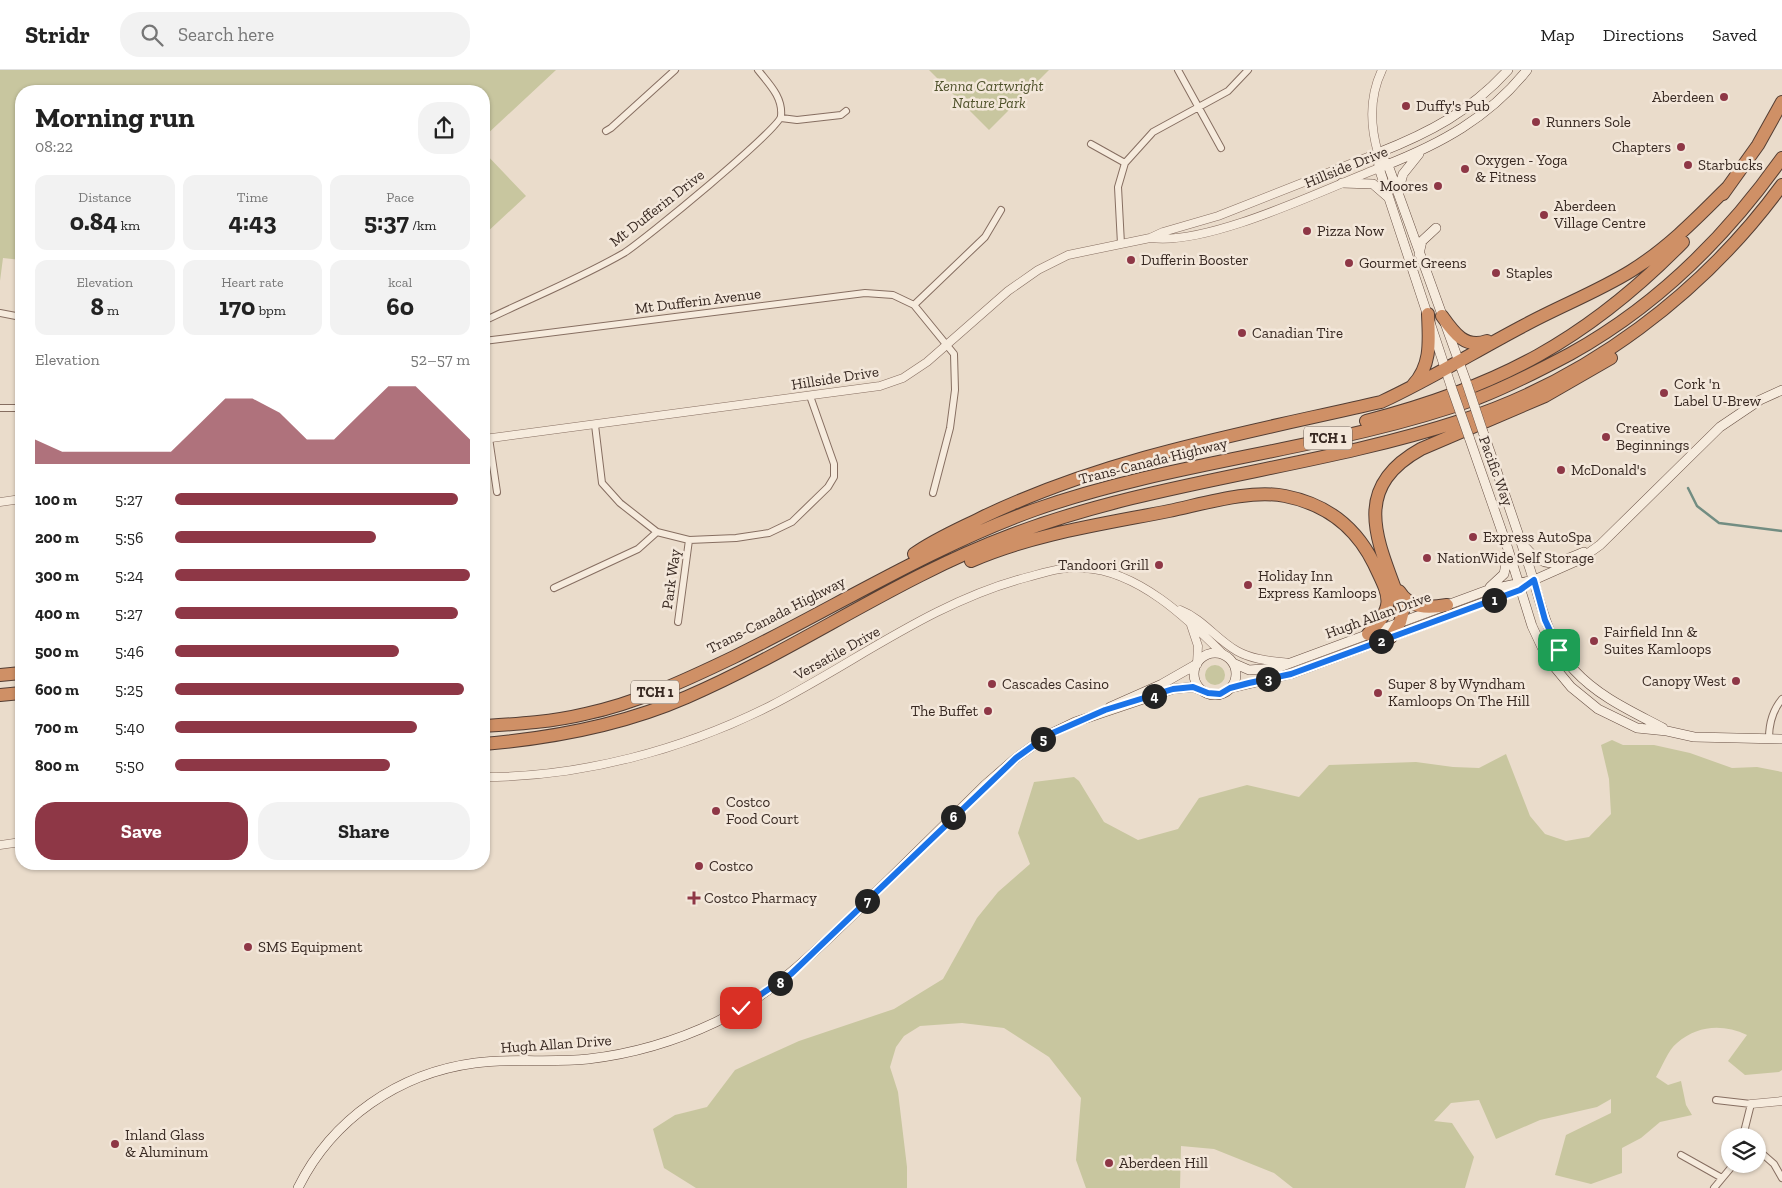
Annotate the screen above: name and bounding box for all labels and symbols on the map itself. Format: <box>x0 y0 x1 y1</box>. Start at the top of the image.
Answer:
park label: Kenna Cartwright Nature Park <box>934 77 1044 112</box>
place label: Aberdeen <box>1652 88 1714 106</box>
marker: Aberdeen <box>1718 91 1730 103</box>
place label: Duffy's Pub <box>1416 97 1490 115</box>
marker: Duffy's Pub <box>1400 100 1412 112</box>
place label: Runners Sole <box>1546 113 1631 131</box>
marker: Runners Sole <box>1530 116 1542 128</box>
place label: Chapters <box>1612 138 1671 156</box>
marker: Chapters <box>1675 141 1687 153</box>
street label: Hillside Drive <box>1302 142 1390 192</box>
place label: Oxygen - Yoga & Fitness <box>1475 151 1568 186</box>
place label: Starbucks <box>1698 156 1763 174</box>
marker: Starbucks <box>1682 159 1694 171</box>
marker: Oxygen - Yoga & Fitness <box>1459 163 1471 175</box>
street label: Mt Dufferin Drive <box>606 166 708 250</box>
place label: Moores <box>1380 177 1428 195</box>
marker: Moores <box>1432 180 1444 192</box>
place label: Aberdeen Village Centre <box>1553 197 1646 232</box>
marker: Aberdeen Village Centre <box>1538 209 1550 221</box>
place label: Pizza Now <box>1317 222 1385 240</box>
marker: Pizza Now <box>1301 225 1313 237</box>
place label: Dufferin Booster <box>1141 251 1249 269</box>
marker: Dufferin Booster <box>1125 254 1137 266</box>
place label: Gourmet Greens <box>1359 254 1467 272</box>
marker: Gourmet Greens <box>1343 257 1355 269</box>
place label: Staples <box>1506 264 1553 282</box>
marker: Staples <box>1490 267 1502 279</box>
street label: Mt Dufferin Avenue <box>634 284 762 318</box>
place label: Canadian Tire <box>1252 324 1343 342</box>
marker: Canadian Tire <box>1236 327 1248 339</box>
street label: Hillside Drive <box>790 362 880 394</box>
place label: Cork 'n Label U-Brew <box>1674 375 1761 410</box>
marker: Cork 'n Label U-Brew <box>1658 387 1670 399</box>
place label: Creative Beginnings <box>1616 419 1689 454</box>
road number: TCH 1 <box>1304 426 1352 449</box>
marker: Creative Beginnings <box>1600 431 1612 443</box>
street label: Trans-Canada Highway <box>1077 434 1230 488</box>
street label: Pacific Way <box>1475 434 1517 509</box>
place label: McDonald's <box>1571 461 1646 479</box>
marker: McDonald's <box>1555 464 1567 476</box>
place label: Express AutoSpa <box>1483 528 1592 546</box>
marker: Express AutoSpa <box>1467 531 1479 543</box>
street label: Park Way <box>658 547 684 610</box>
place label: NationWide Self Storage <box>1437 549 1594 567</box>
marker: NationWide Self Storage <box>1421 552 1433 564</box>
place label: Tandoori Grill <box>1058 556 1149 574</box>
marker: Tandoori Grill <box>1153 559 1165 571</box>
place label: Holiday Inn Express Kamloops <box>1258 567 1377 602</box>
street label: Trans-Canada Highway <box>704 572 848 658</box>
marker: Holiday Inn Express Kamloops <box>1242 579 1254 591</box>
street label: Hugh Allan Drive <box>1323 588 1433 642</box>
pin: 1 <box>1482 588 1506 612</box>
street label: Versatile Drive <box>790 622 883 684</box>
place label: Fairfield Inn & Suites Kamloops <box>1604 623 1711 658</box>
pin: 2 <box>1368 628 1394 654</box>
pin <box>1538 629 1580 671</box>
marker: Fairfield Inn & Suites Kamloops <box>1588 635 1600 647</box>
pin: 3 <box>1256 666 1280 692</box>
place label: Canopy West <box>1642 672 1726 690</box>
place label: Cascades Casino <box>1002 675 1109 693</box>
place label: Super 8 by Wyndham Kamloops On The Hill <box>1388 675 1530 710</box>
marker: Canopy West <box>1730 675 1742 687</box>
marker: Cascades Casino <box>986 678 998 690</box>
road number: TCH 1 <box>631 680 679 704</box>
pin: 4 <box>1142 684 1166 708</box>
marker: Super 8 by Wyndham Kamloops On The Hill <box>1372 687 1384 699</box>
place label: The Buffet <box>911 702 978 720</box>
marker: The Buffet <box>982 705 994 717</box>
pin: 5 <box>1030 726 1056 752</box>
place label: Costco Food Court <box>726 793 799 828</box>
pin: 6 <box>940 804 966 830</box>
marker: Costco Food Court <box>710 805 722 817</box>
place label: Costco <box>709 857 753 875</box>
marker: Costco <box>693 860 705 872</box>
pin: 7 <box>854 888 880 914</box>
place label: Costco Pharmacy <box>704 889 817 907</box>
marker: Costco Pharmacy <box>688 892 700 904</box>
place label: SMS Equipment <box>258 938 363 956</box>
marker: SMS Equipment <box>242 941 254 953</box>
pin: 8 <box>768 970 792 996</box>
pin <box>720 987 762 1029</box>
street label: Hugh Allan Drive <box>500 1031 612 1057</box>
place label: Inland Glass & Aluminum <box>125 1126 208 1161</box>
marker: Inland Glass & Aluminum <box>109 1138 121 1150</box>
place label: Aberdeen Hill <box>1119 1154 1208 1172</box>
marker: Aberdeen Hill <box>1103 1157 1115 1169</box>

